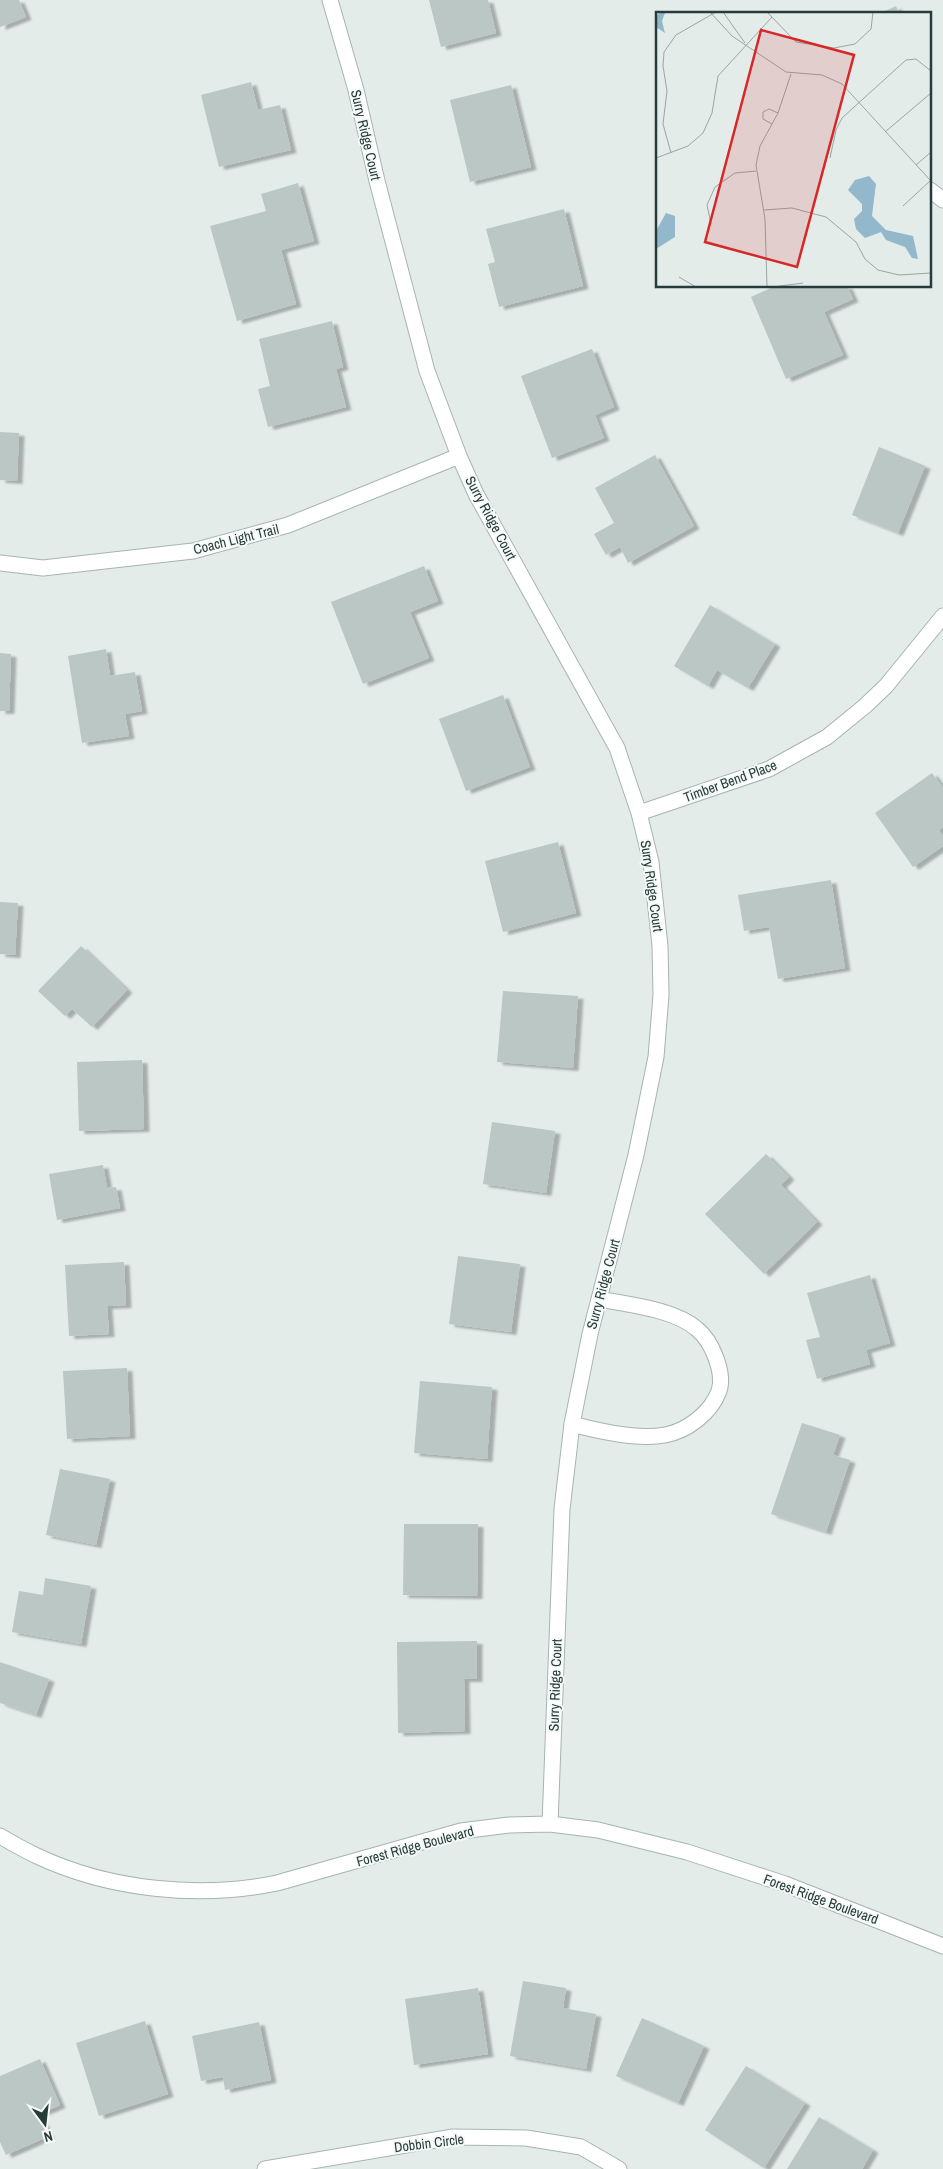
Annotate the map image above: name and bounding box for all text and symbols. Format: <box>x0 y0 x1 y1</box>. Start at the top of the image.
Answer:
inset map <box>656 12 930 288</box>
street label: Surry Ridge Court <box>347 88 385 182</box>
street label: Surry Ridge Court <box>461 473 521 563</box>
street label: Coach Light Trail <box>191 520 281 558</box>
street label: Timber Bend Place <box>681 756 779 806</box>
street label: Surry Ridge Court <box>637 839 667 933</box>
street label: Surry Ridge Court <box>582 1237 624 1331</box>
street label: Surry Ridge Court <box>544 1638 566 1732</box>
street label: Forest Ridge Boulevard <box>354 1822 476 1870</box>
street label: Forest Ridge Boulevard <box>761 1870 881 1928</box>
north arrow <box>20 2099 70 2149</box>
text: N <box>42 2127 55 2146</box>
street label: Dobbin Circle <box>393 2130 465 2156</box>

